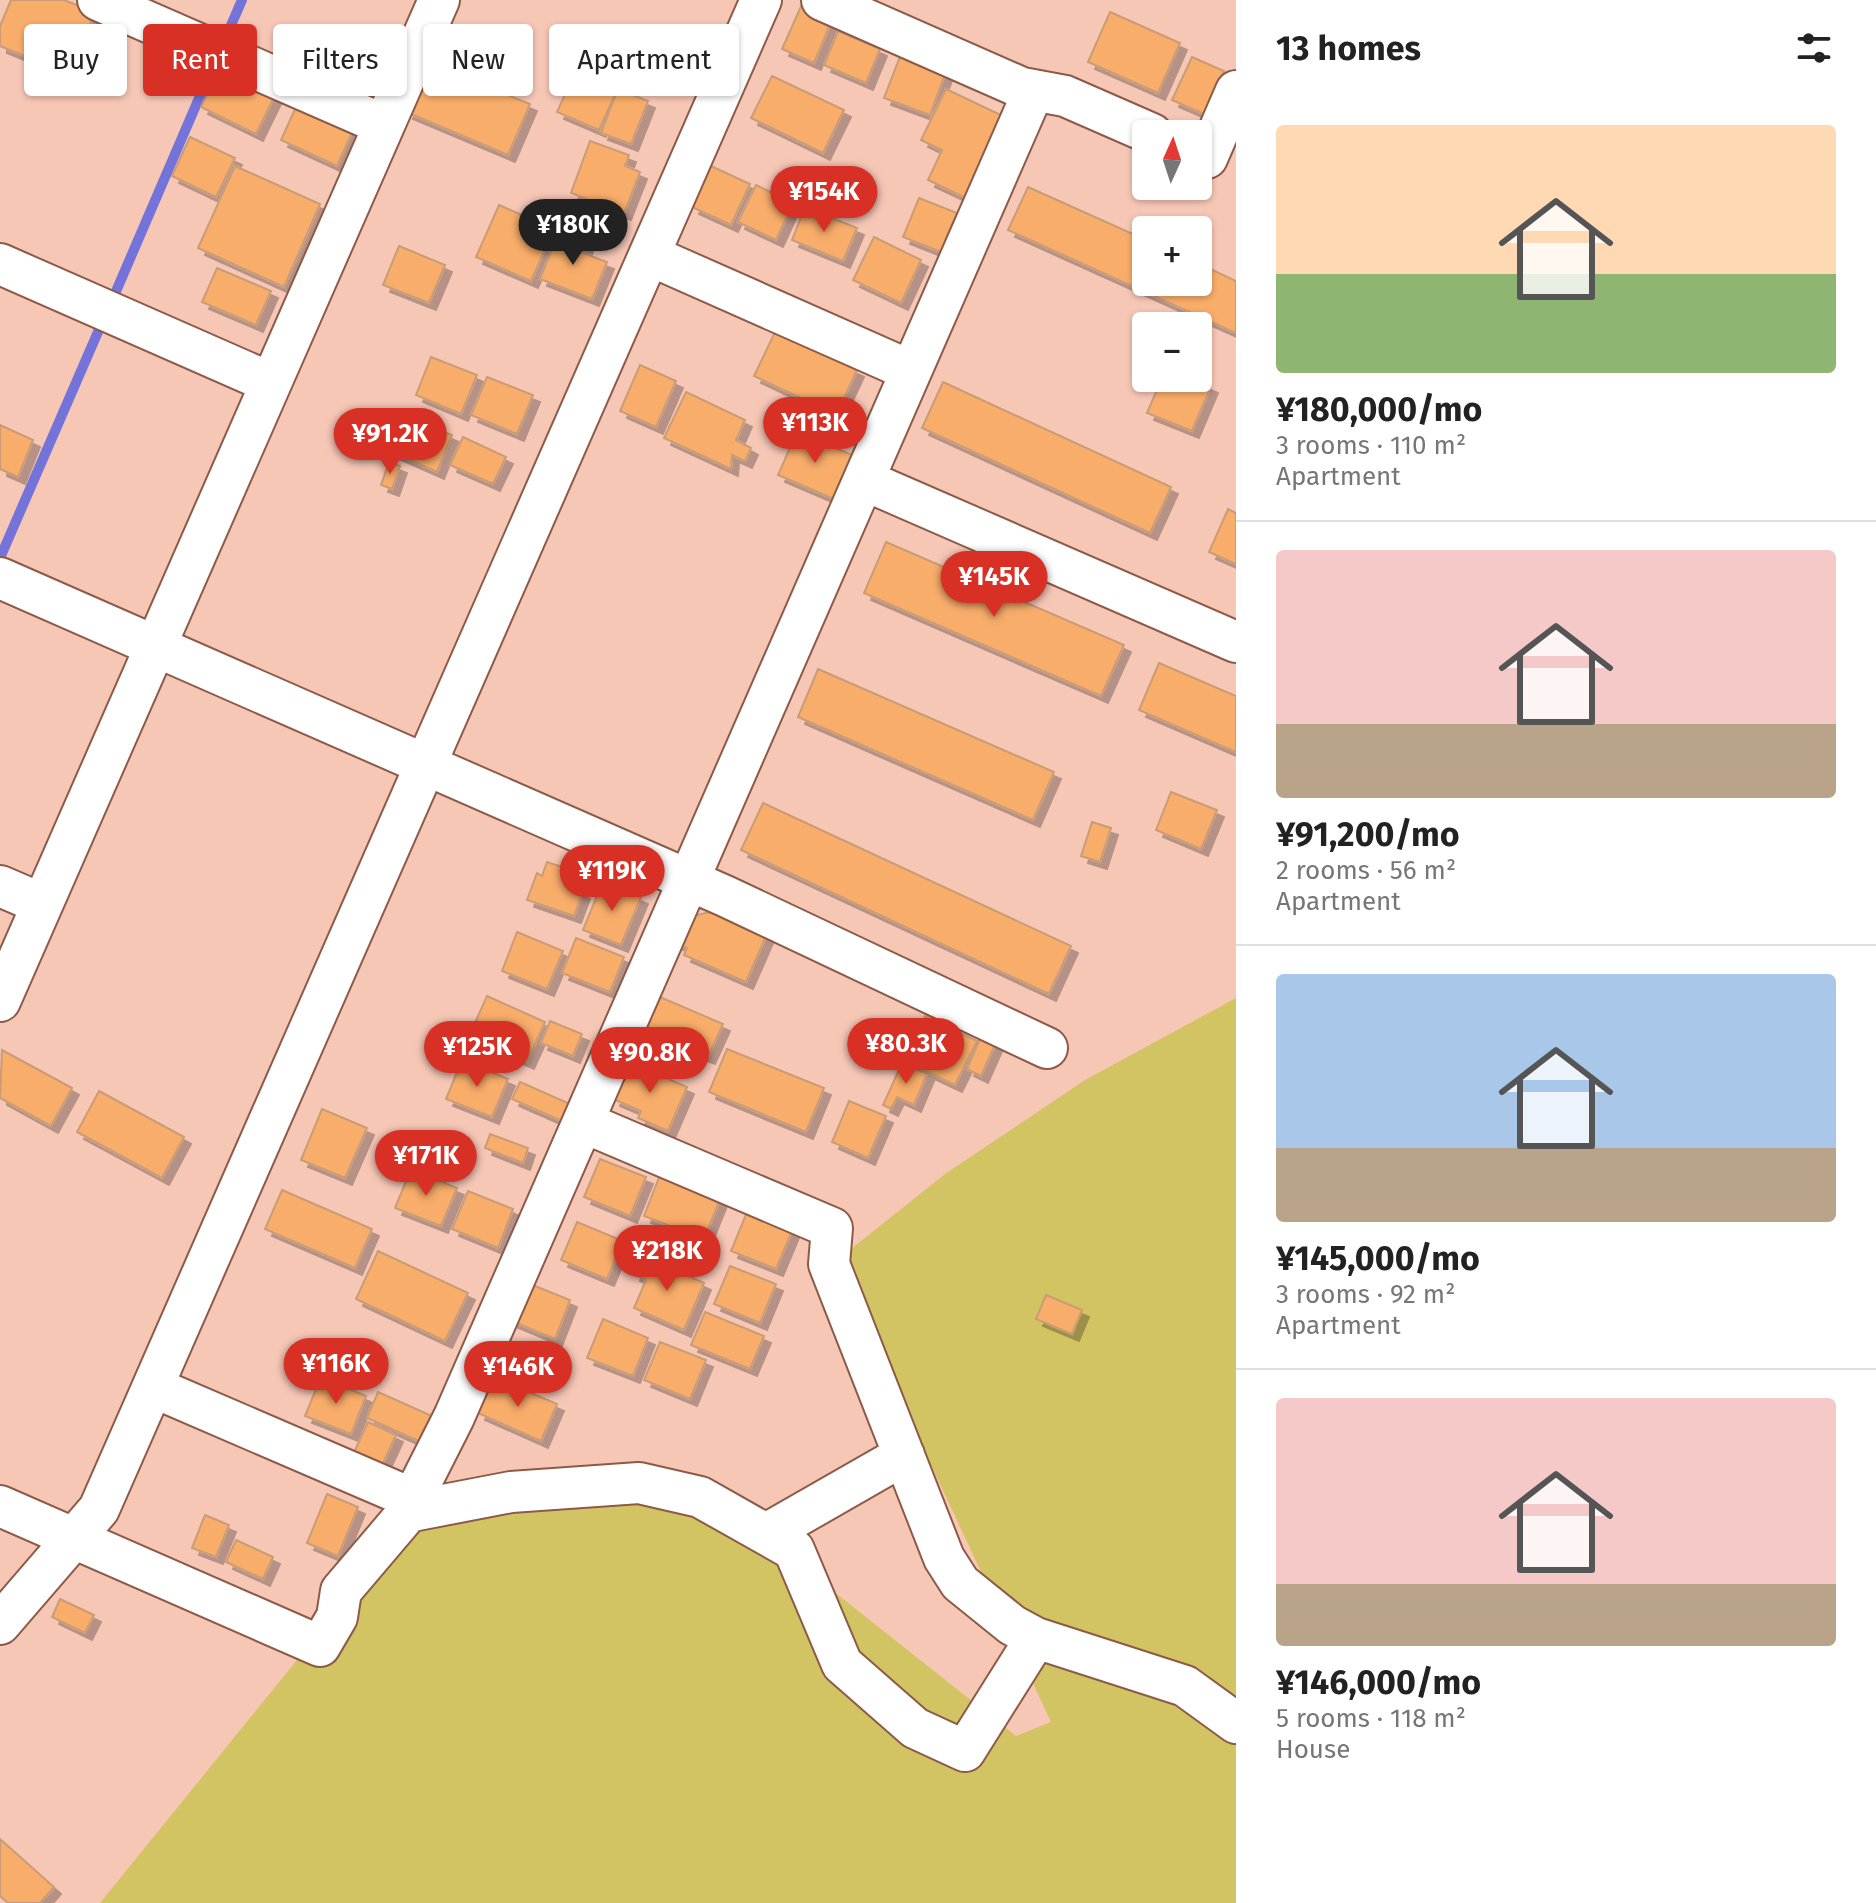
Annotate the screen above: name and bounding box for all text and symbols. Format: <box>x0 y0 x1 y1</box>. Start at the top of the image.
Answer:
chip: Buy <box>24 24 127 96</box>
chip: Rent <box>143 24 257 96</box>
chip: Filters <box>273 24 407 96</box>
chip: New <box>423 24 533 96</box>
chip: Apartment <box>549 24 739 96</box>
icon: filters <box>1792 26 1836 70</box>
text: 13 homes <box>1276 28 1421 69</box>
north arrow <box>1132 120 1212 200</box>
map controls <box>1132 120 1212 392</box>
pin: ¥154K <box>768 166 880 234</box>
text: ¥154K <box>788 176 860 207</box>
icon: home <box>1484 177 1628 321</box>
pin: ¥180K <box>517 199 629 267</box>
text: ¥180K <box>537 209 609 240</box>
button: + <box>1132 216 1212 296</box>
button: − <box>1132 312 1212 392</box>
text: ¥180,000/mo <box>1276 389 1482 430</box>
pin: ¥113K <box>759 397 871 465</box>
text: ¥113K <box>781 407 849 438</box>
pin: ¥91.2K <box>325 408 455 476</box>
text: ¥91.2K <box>352 418 428 449</box>
text: 3 rooms · 110 m² <box>1276 430 1466 461</box>
text: Apartment <box>1276 461 1401 492</box>
pin: ¥145K <box>938 551 1050 619</box>
text: ¥145K <box>959 561 1029 592</box>
icon: home <box>1484 602 1628 746</box>
text: ¥91,200/mo <box>1276 814 1460 855</box>
pin: ¥119K <box>556 845 668 913</box>
text: ¥119K <box>578 855 646 886</box>
text: 2 rooms · 56 m² <box>1276 855 1456 886</box>
text: Apartment <box>1276 886 1401 917</box>
pin: ¥80.3K <box>841 1018 971 1086</box>
pin: ¥125K <box>421 1021 533 1089</box>
icon: home <box>1484 1026 1628 1170</box>
pin: ¥90.8K <box>585 1027 715 1095</box>
text: ¥80.3K <box>865 1028 947 1059</box>
text: ¥125K <box>442 1031 512 1062</box>
text: ¥90.8K <box>609 1037 691 1068</box>
pin: ¥171K <box>370 1130 482 1198</box>
text: ¥171K <box>393 1140 459 1171</box>
pin: ¥218K <box>611 1225 723 1293</box>
text: ¥218K <box>632 1235 702 1266</box>
text: ¥145,000/mo <box>1276 1238 1480 1279</box>
text: 3 rooms · 92 m² <box>1276 1279 1455 1310</box>
text: Apartment <box>1276 1310 1401 1341</box>
pin: ¥116K <box>280 1338 392 1406</box>
pin: ¥146K <box>462 1341 574 1409</box>
text: ¥116K <box>302 1348 370 1379</box>
text: ¥146K <box>482 1351 554 1382</box>
icon: home <box>1484 1450 1628 1594</box>
text: ¥146,000/mo <box>1276 1662 1481 1703</box>
text: 5 rooms · 118 m² <box>1276 1703 1466 1734</box>
text: House <box>1276 1734 1350 1765</box>

